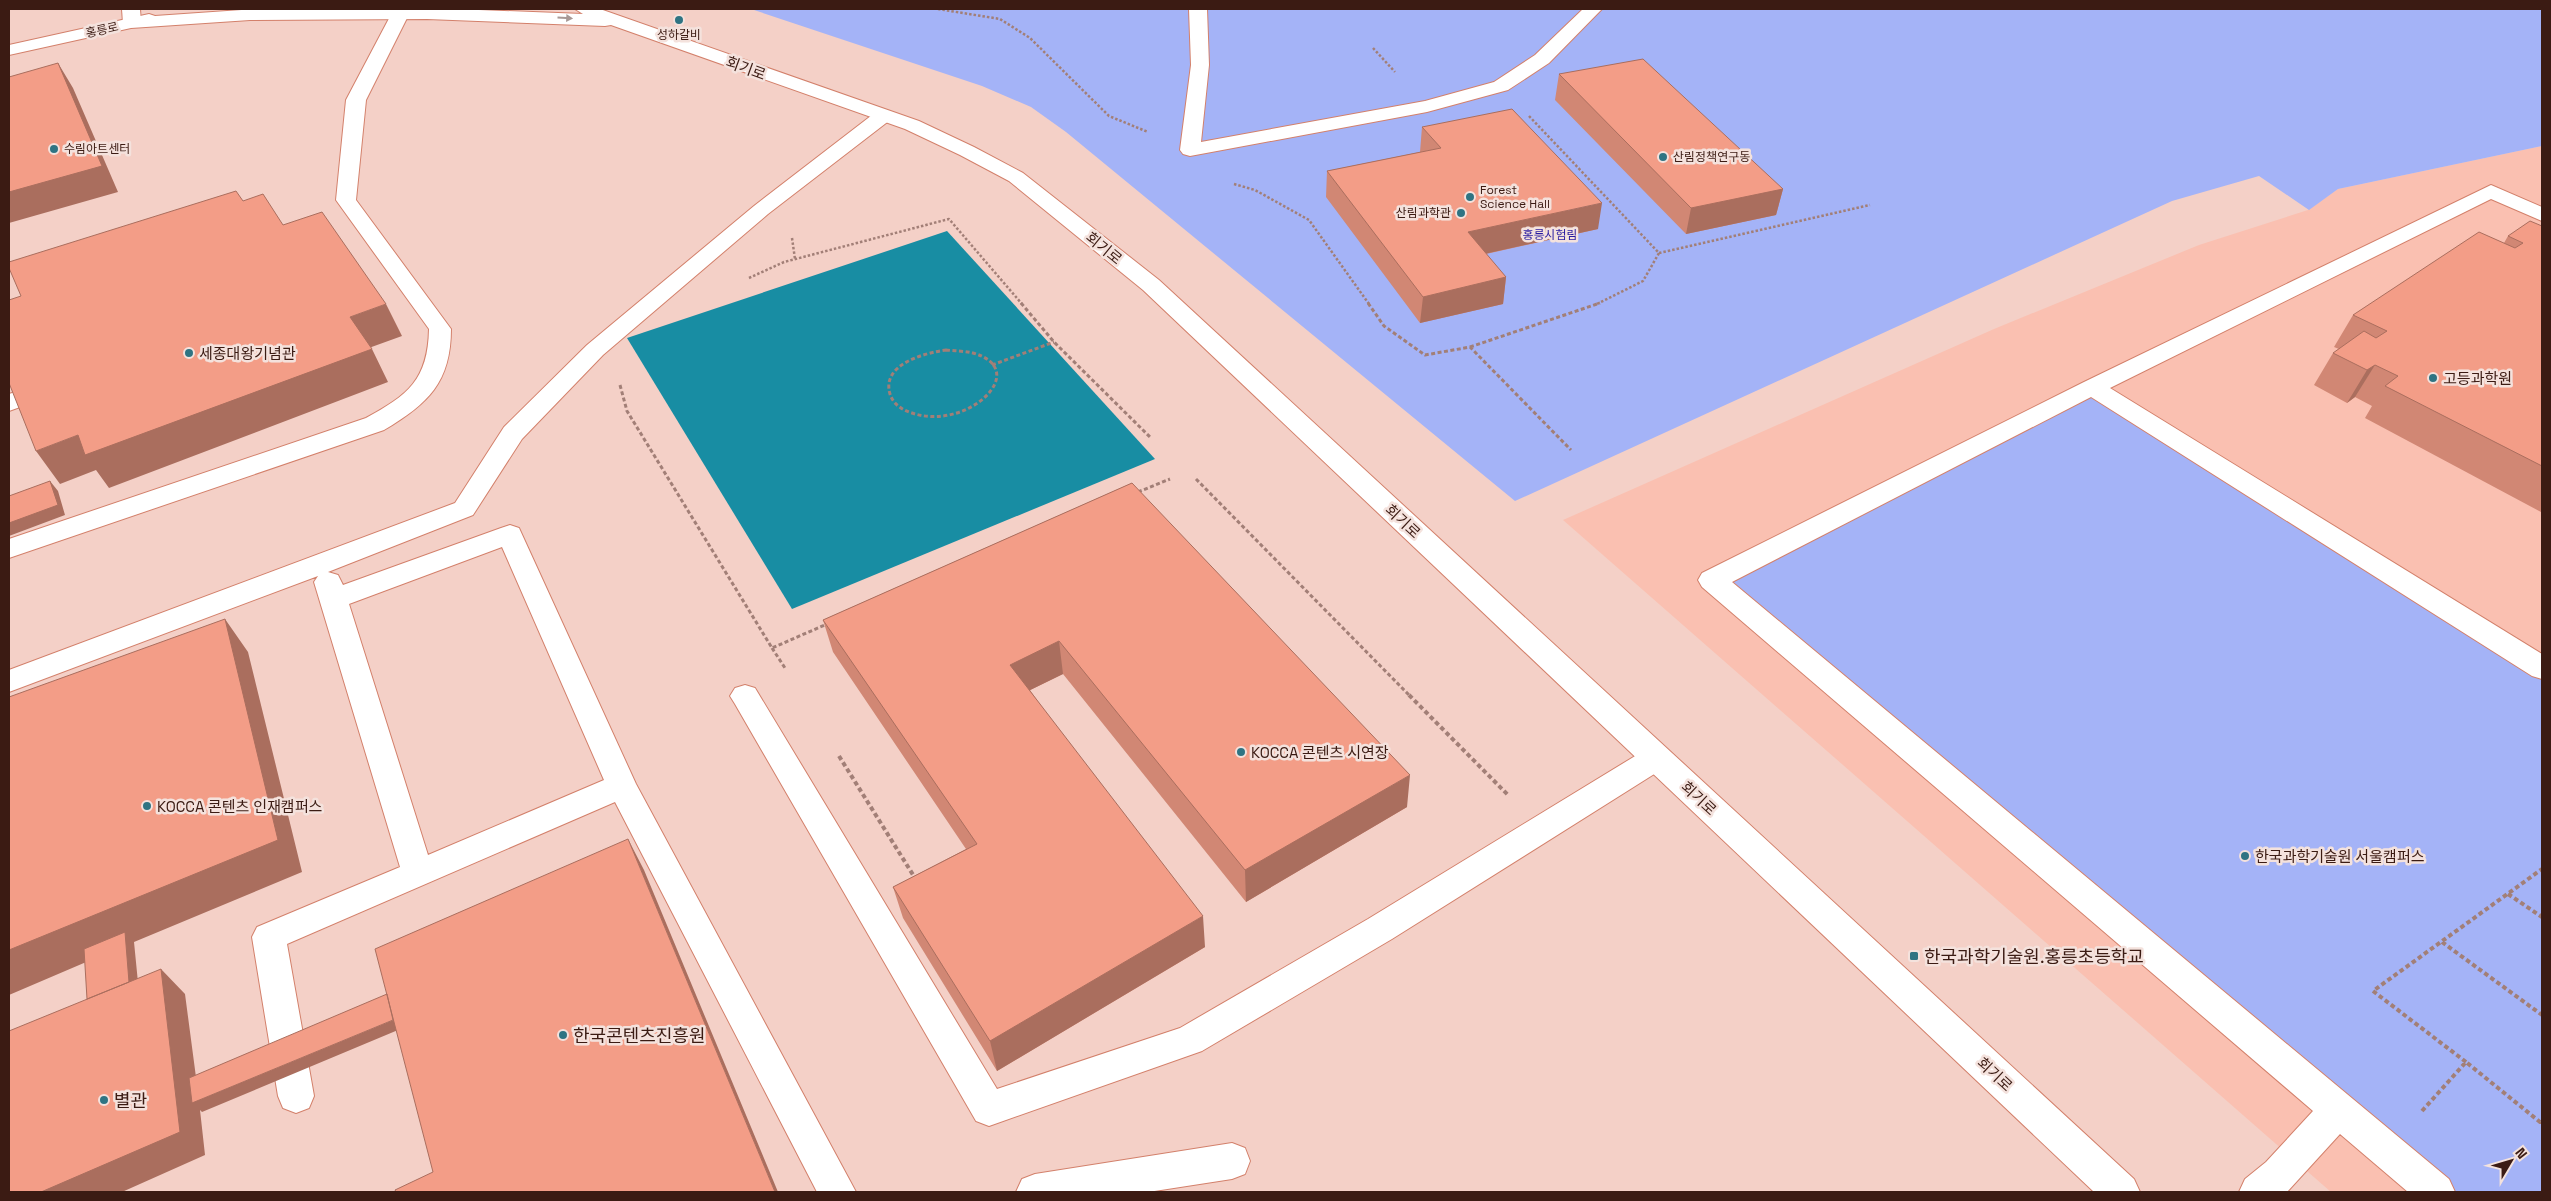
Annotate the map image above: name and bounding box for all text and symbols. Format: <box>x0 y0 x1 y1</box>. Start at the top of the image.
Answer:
marker: 성하갈비 <box>673 14 685 26</box>
one-way arrow <box>557 15 573 23</box>
street label: 홍릉로 <box>84 18 120 42</box>
place label: 성하갈비 <box>657 27 701 43</box>
street label: 회기로 <box>723 52 769 84</box>
place label: 수림아트센터 <box>64 141 130 157</box>
marker: 수림아트센터 <box>48 143 60 155</box>
place label: 산림정책연구동 <box>1673 149 1750 165</box>
marker: 산림정책연구동 <box>1657 151 1669 163</box>
place label: Forest Science Hall <box>1480 182 1550 212</box>
marker: Forest Science Hall <box>1464 191 1476 203</box>
place label: 산림과학관 <box>1396 205 1451 221</box>
marker: 산림과학관 <box>1455 207 1467 219</box>
park label: 홍릉시험림 <box>1522 227 1578 243</box>
street label: 회기로 <box>1082 228 1126 268</box>
place label: 세종대왕기념관 <box>199 344 296 363</box>
marker: 세종대왕기념관 <box>183 347 195 359</box>
place label: 고등과학원 <box>2443 369 2512 388</box>
marker: 고등과학원 <box>2427 372 2439 384</box>
street label: 회기로 <box>1381 500 1425 542</box>
place label: KOCCA 콘텐츠 시연장 <box>1251 743 1389 762</box>
marker: KOCCA 콘텐츠 시연장 <box>1235 746 1247 758</box>
street label: 회기로 <box>1677 777 1721 819</box>
place label: KOCCA 콘텐츠 인재캠퍼스 <box>157 797 322 816</box>
marker: KOCCA 콘텐츠 인재캠퍼스 <box>141 800 153 812</box>
place label: 한국과학기술원 서울캠퍼스 <box>2255 847 2425 866</box>
marker: 한국과학기술원 서울캠퍼스 <box>2239 850 2251 862</box>
place label: 한국과학기술원.홍릉초등학교 <box>1924 945 2144 968</box>
marker: 한국과학기술원.홍릉초등학교 <box>1908 950 1920 962</box>
place label: 한국콘텐츠진흥원 <box>573 1024 705 1047</box>
marker: 한국콘텐츠진흥원 <box>557 1029 569 1041</box>
street label: 회기로 <box>1973 1053 2017 1095</box>
place label: 별관 <box>114 1089 148 1112</box>
marker: 별관 <box>98 1094 110 1106</box>
north arrow <box>2486 1136 2536 1186</box>
text: N <box>2511 1144 2531 1162</box>

